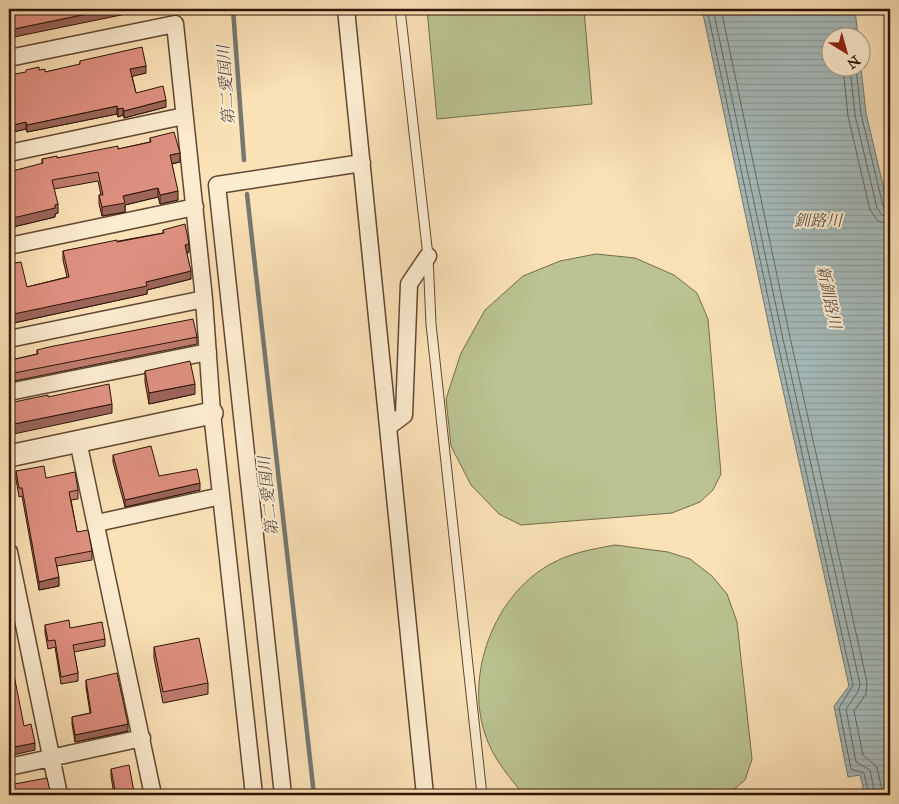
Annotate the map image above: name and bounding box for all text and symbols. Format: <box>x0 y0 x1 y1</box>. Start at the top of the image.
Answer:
north arrow <box>822 28 872 78</box>
water label: 第二愛国川 <box>214 42 238 126</box>
text: N <box>844 52 863 72</box>
water label: 釧路川 <box>794 211 844 230</box>
water label: 新釧路川 <box>813 264 845 332</box>
water label: 第二愛国川 <box>254 453 282 537</box>

